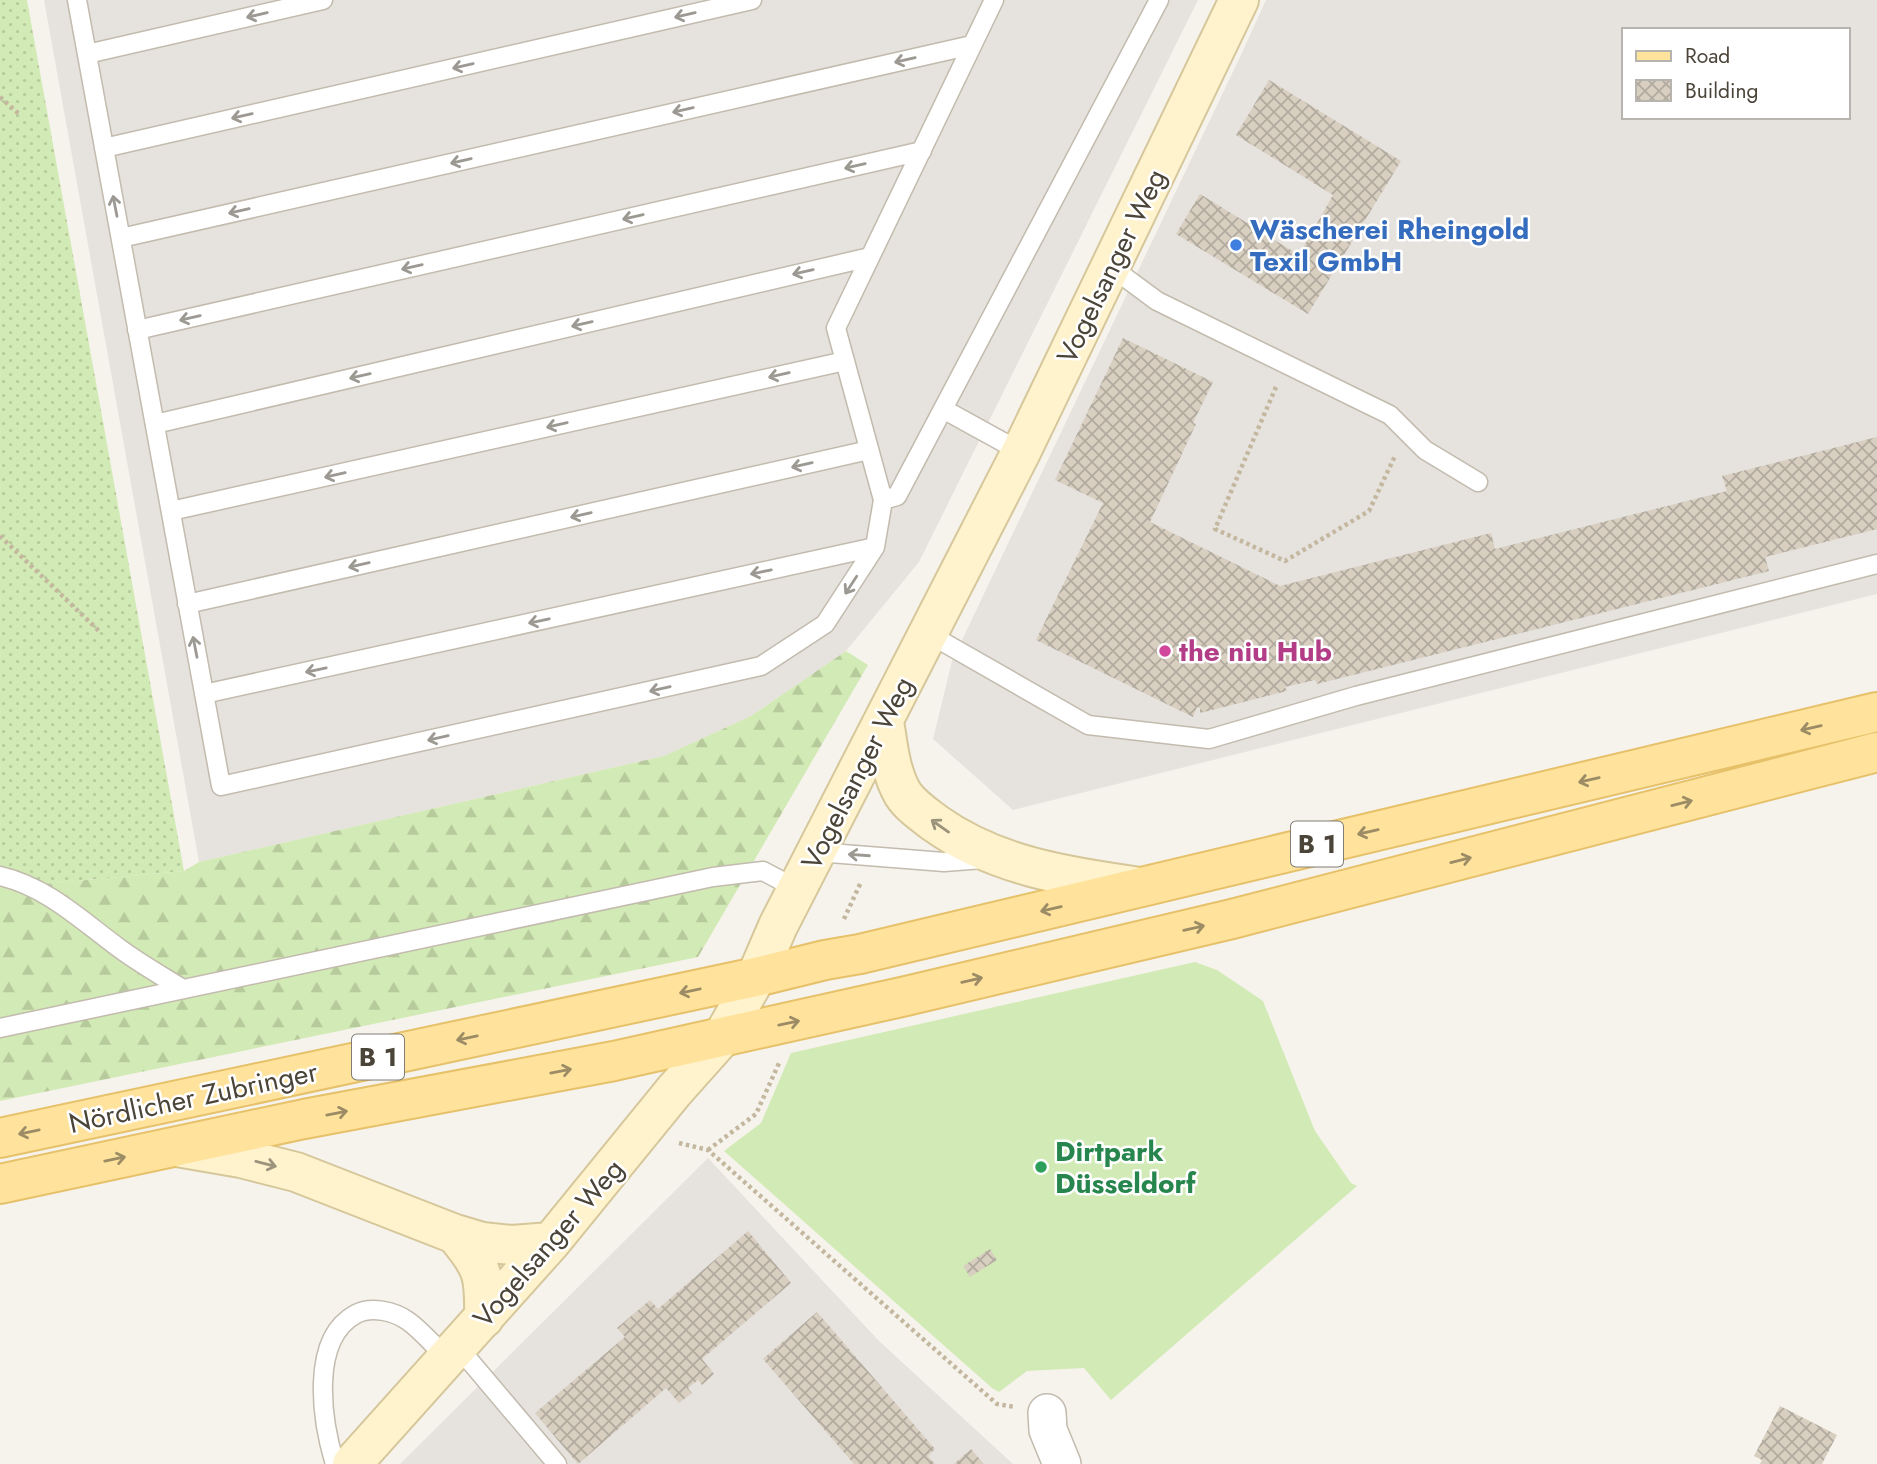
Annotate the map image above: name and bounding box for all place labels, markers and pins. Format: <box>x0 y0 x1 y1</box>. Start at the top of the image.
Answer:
place label: Wäscherei Rheingold Texil GmbH <box>1250 209 1529 282</box>
marker: Wäscherei Rheingold Texil GmbH <box>1228 237 1244 253</box>
place label: the niu Hub <box>1179 631 1332 672</box>
marker: the niu Hub <box>1157 643 1173 659</box>
place label: Dirtpark Düsseldorf <box>1055 1131 1197 1204</box>
marker: Dirtpark Düsseldorf <box>1033 1159 1049 1175</box>

